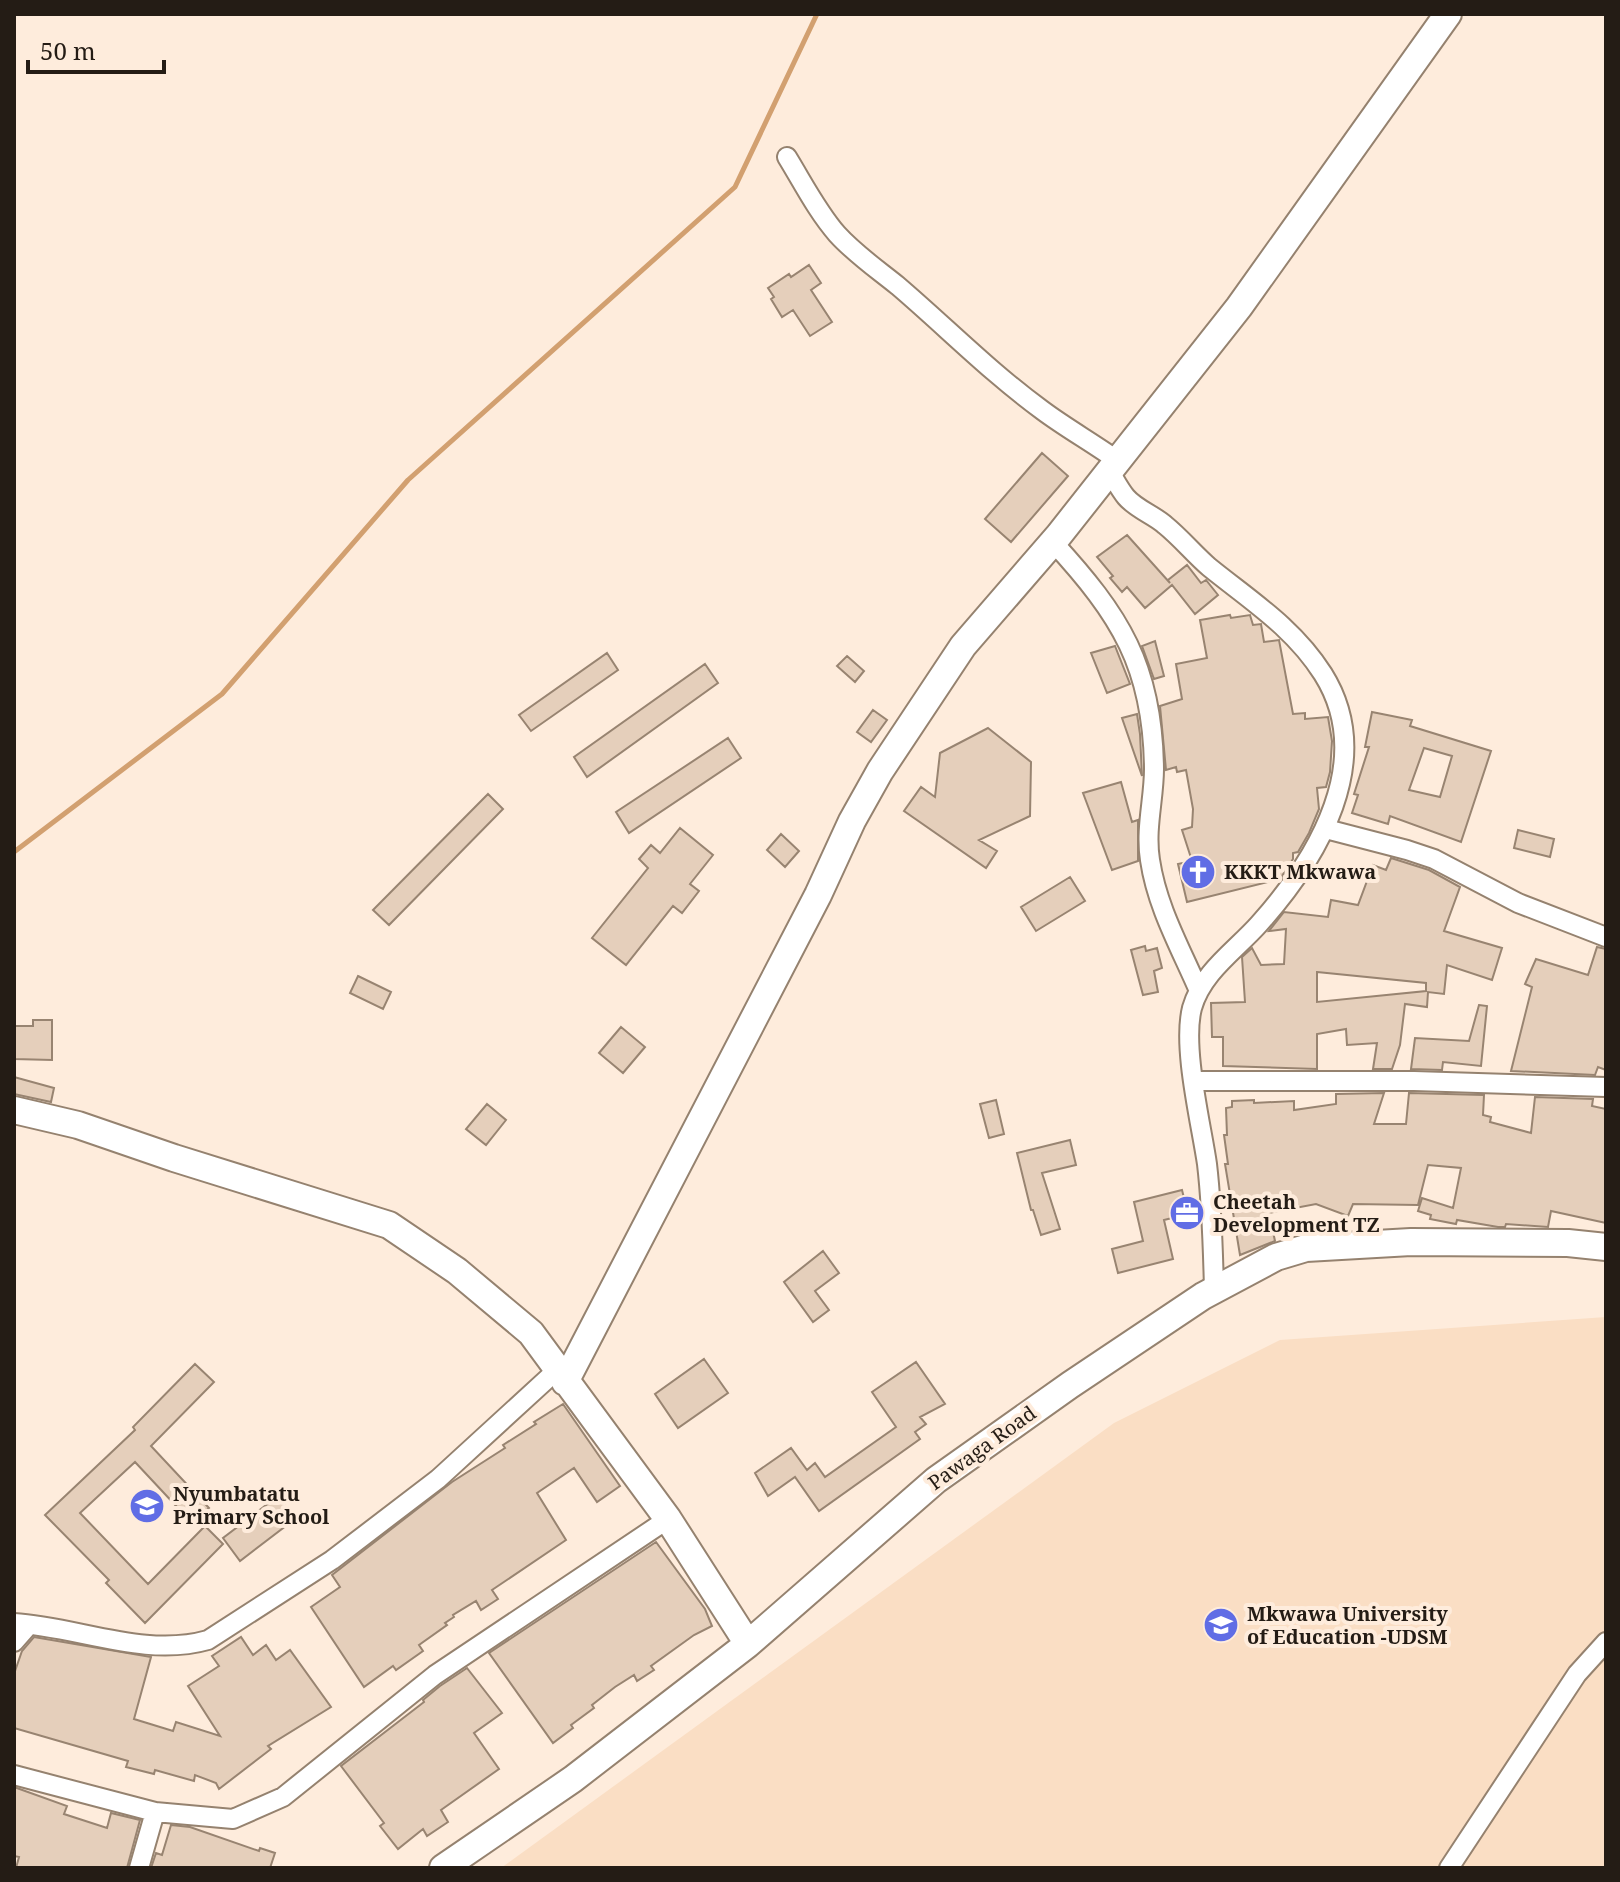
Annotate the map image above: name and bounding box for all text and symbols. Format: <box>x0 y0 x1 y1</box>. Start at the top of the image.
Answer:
scale bar <box>28 24 164 74</box>
text: 50 m <box>40 34 96 67</box>
church icon: KKKT Mkwawa <box>1179 853 1217 891</box>
place label: KKKT Mkwawa <box>1224 858 1376 885</box>
place label: Cheetah Development TZ <box>1213 1188 1380 1238</box>
office icon: Cheetah Development TZ <box>1168 1194 1206 1232</box>
street label: Pawaga Road <box>922 1399 1041 1496</box>
place label: Nyumbatatu Primary School <box>173 1480 329 1530</box>
school or university icon: Nyumbatatu Primary School <box>128 1487 166 1525</box>
place label: Mkwawa University of Education -UDSM <box>1247 1600 1448 1650</box>
school or university icon: Mkwawa University of Education -UDSM <box>1202 1606 1240 1644</box>

